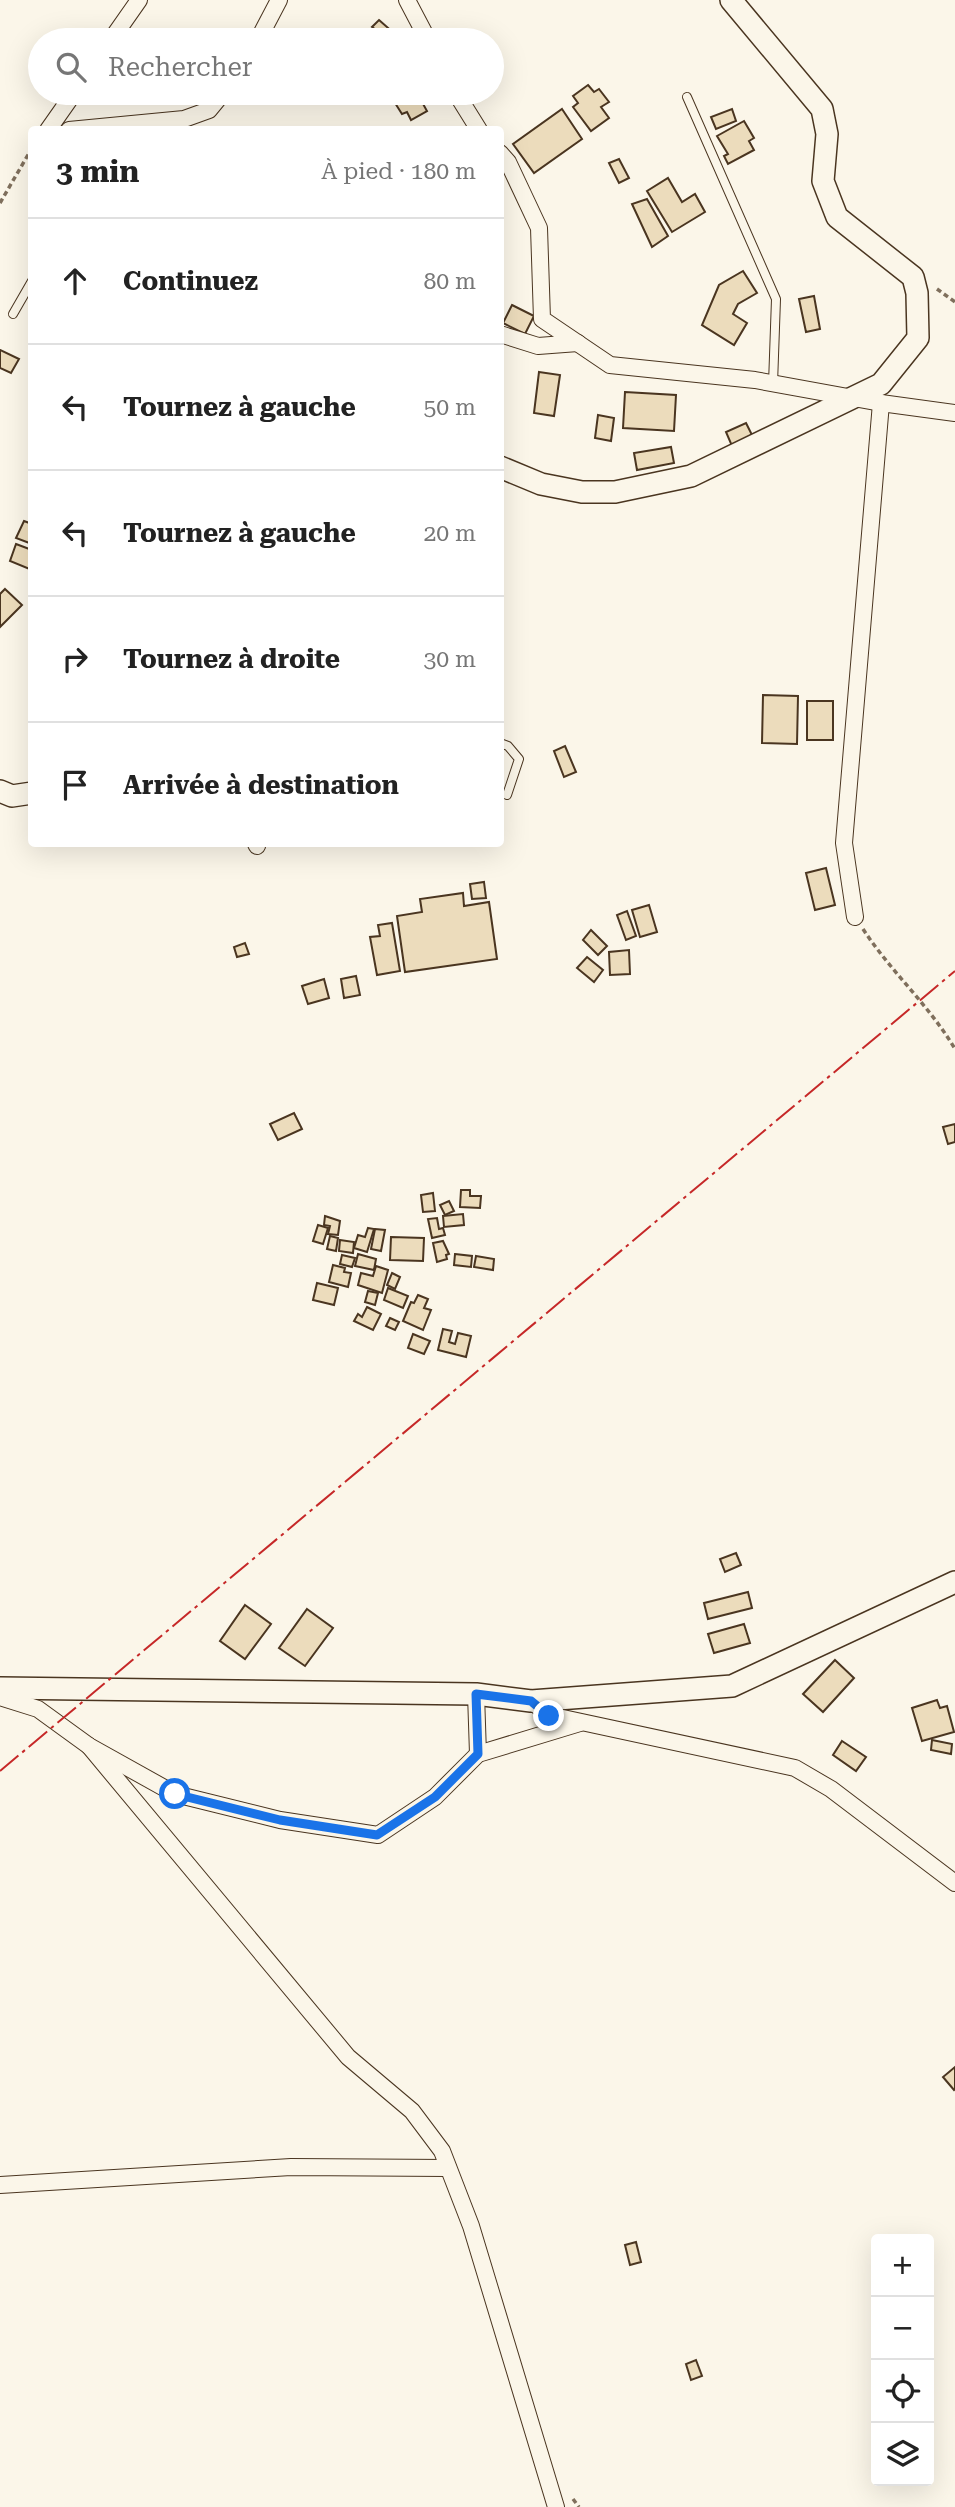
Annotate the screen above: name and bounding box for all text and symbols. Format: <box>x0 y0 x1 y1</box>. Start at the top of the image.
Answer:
search box <box>28 28 504 105</box>
icon: search <box>52 48 90 86</box>
text: Rechercher <box>108 52 252 82</box>
text: 3 min <box>56 154 139 189</box>
text: À pied · 180 m <box>321 158 476 185</box>
icon: ahead <box>56 262 94 300</box>
text: Continuez <box>123 266 258 296</box>
text: 80 m <box>423 268 476 295</box>
icon: left <box>56 388 94 426</box>
text: Tournez à gauche <box>123 392 356 422</box>
text: 50 m <box>423 394 476 421</box>
icon: left <box>56 514 94 552</box>
text: Tournez à gauche <box>123 518 356 548</box>
text: 20 m <box>423 520 476 547</box>
icon: right <box>56 640 94 678</box>
text: Tournez à droite <box>123 644 340 674</box>
text: 30 m <box>423 646 476 673</box>
icon: arrive <box>56 766 94 804</box>
text: Arrivée à destination <box>123 770 399 800</box>
route end <box>533 1700 564 1731</box>
route start <box>159 1778 190 1809</box>
map controls <box>871 2234 934 2486</box>
button: + <box>871 2234 934 2297</box>
button: − <box>871 2297 934 2360</box>
button: locate <box>871 2360 934 2423</box>
button: layers <box>871 2423 934 2486</box>

